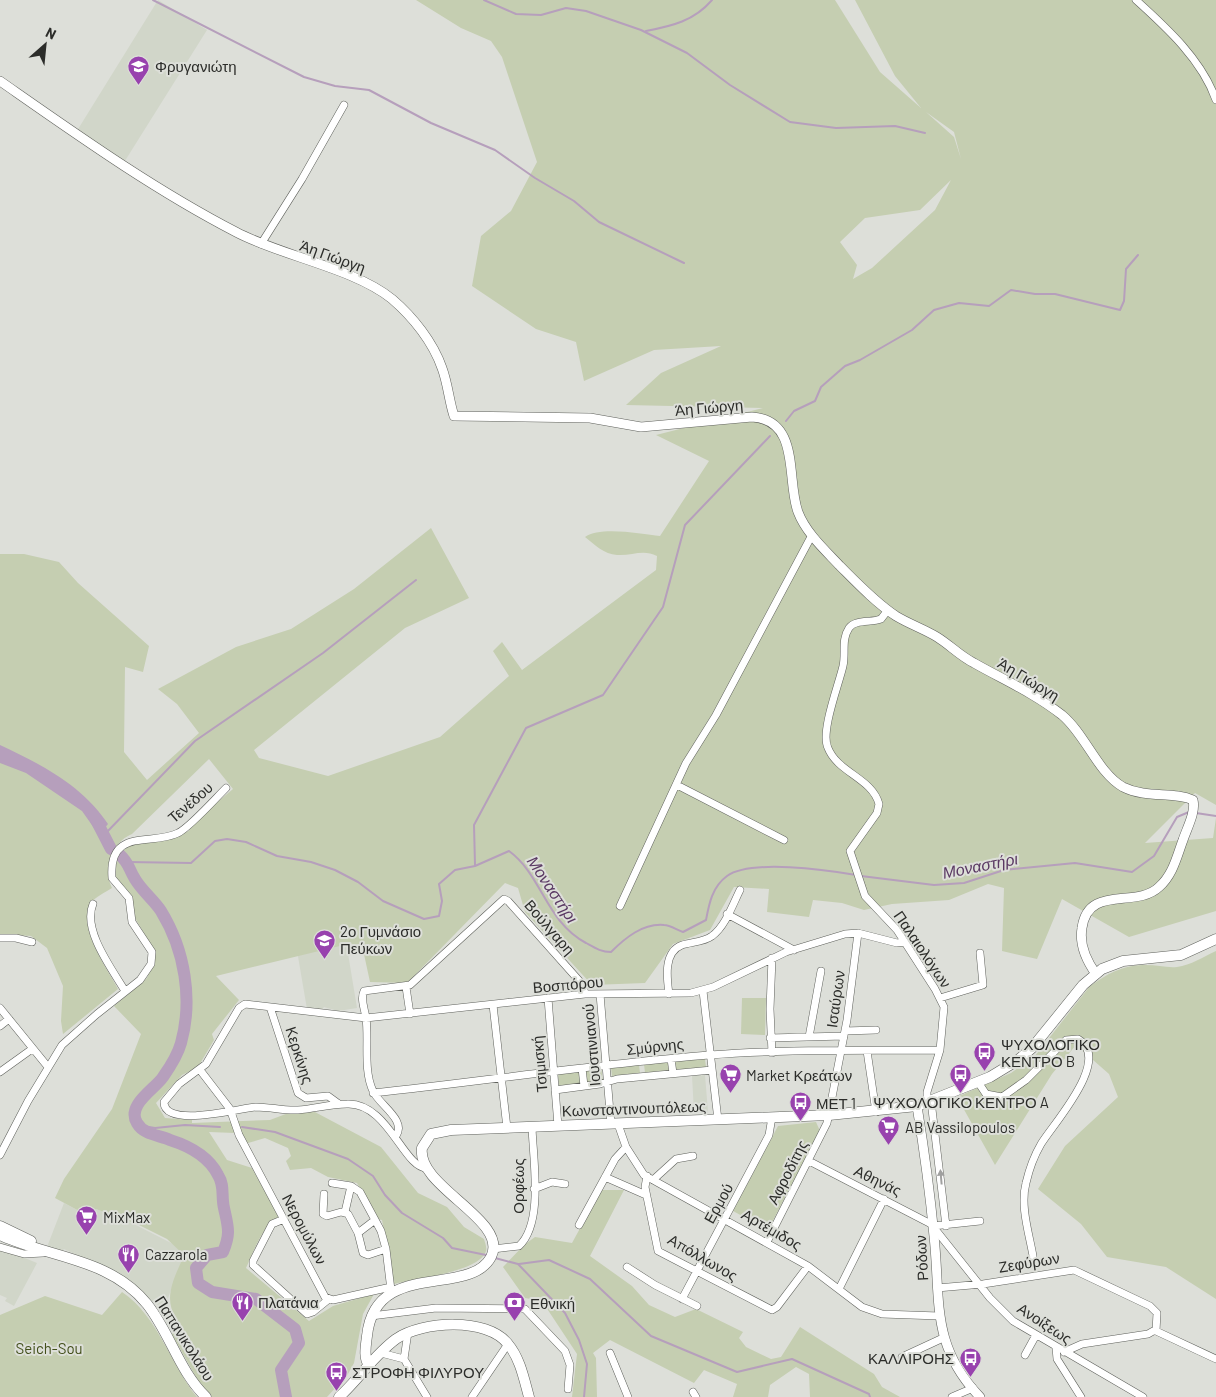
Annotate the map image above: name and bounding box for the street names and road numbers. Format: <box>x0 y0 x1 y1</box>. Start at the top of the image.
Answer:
street label: Άη Γιώργη <box>298 236 368 276</box>
street label: Άη Γιώργη <box>674 395 744 419</box>
street label: Άη Γιώργη <box>995 654 1063 704</box>
street label: Τενέδου <box>164 778 216 826</box>
street label: Βούλγαρη <box>521 896 579 958</box>
street label: Παλαιολόγων <box>891 907 955 991</box>
street label: Ισαύρων <box>822 969 848 1029</box>
street label: Βοσπόρου <box>532 972 604 996</box>
street label: Ιουστινιανού <box>578 1003 604 1087</box>
street label: Κερκίνης <box>282 1024 318 1086</box>
street label: Σμύρνης <box>626 1034 684 1058</box>
street label: Τσιμισκή <box>528 1035 550 1093</box>
street label: Κωνσταντινουπόλεως <box>562 1096 706 1120</box>
street label: Αφροδίτης <box>763 1137 811 1207</box>
street label: Ορφέως <box>509 1158 527 1214</box>
street label: Αθηνάς <box>852 1161 904 1199</box>
street label: Ερμού <box>700 1180 736 1226</box>
street label: Νερομύλων <box>279 1191 331 1267</box>
street label: Αρτέμιδος <box>739 1205 805 1253</box>
street label: Απόλλωνος <box>665 1230 741 1284</box>
street label: Ρόδων <box>911 1235 931 1281</box>
street label: Ζεφύρων <box>997 1248 1061 1276</box>
street label: Παπανικολάου <box>152 1292 218 1384</box>
street label: Ανοίξεως <box>1014 1299 1076 1347</box>

